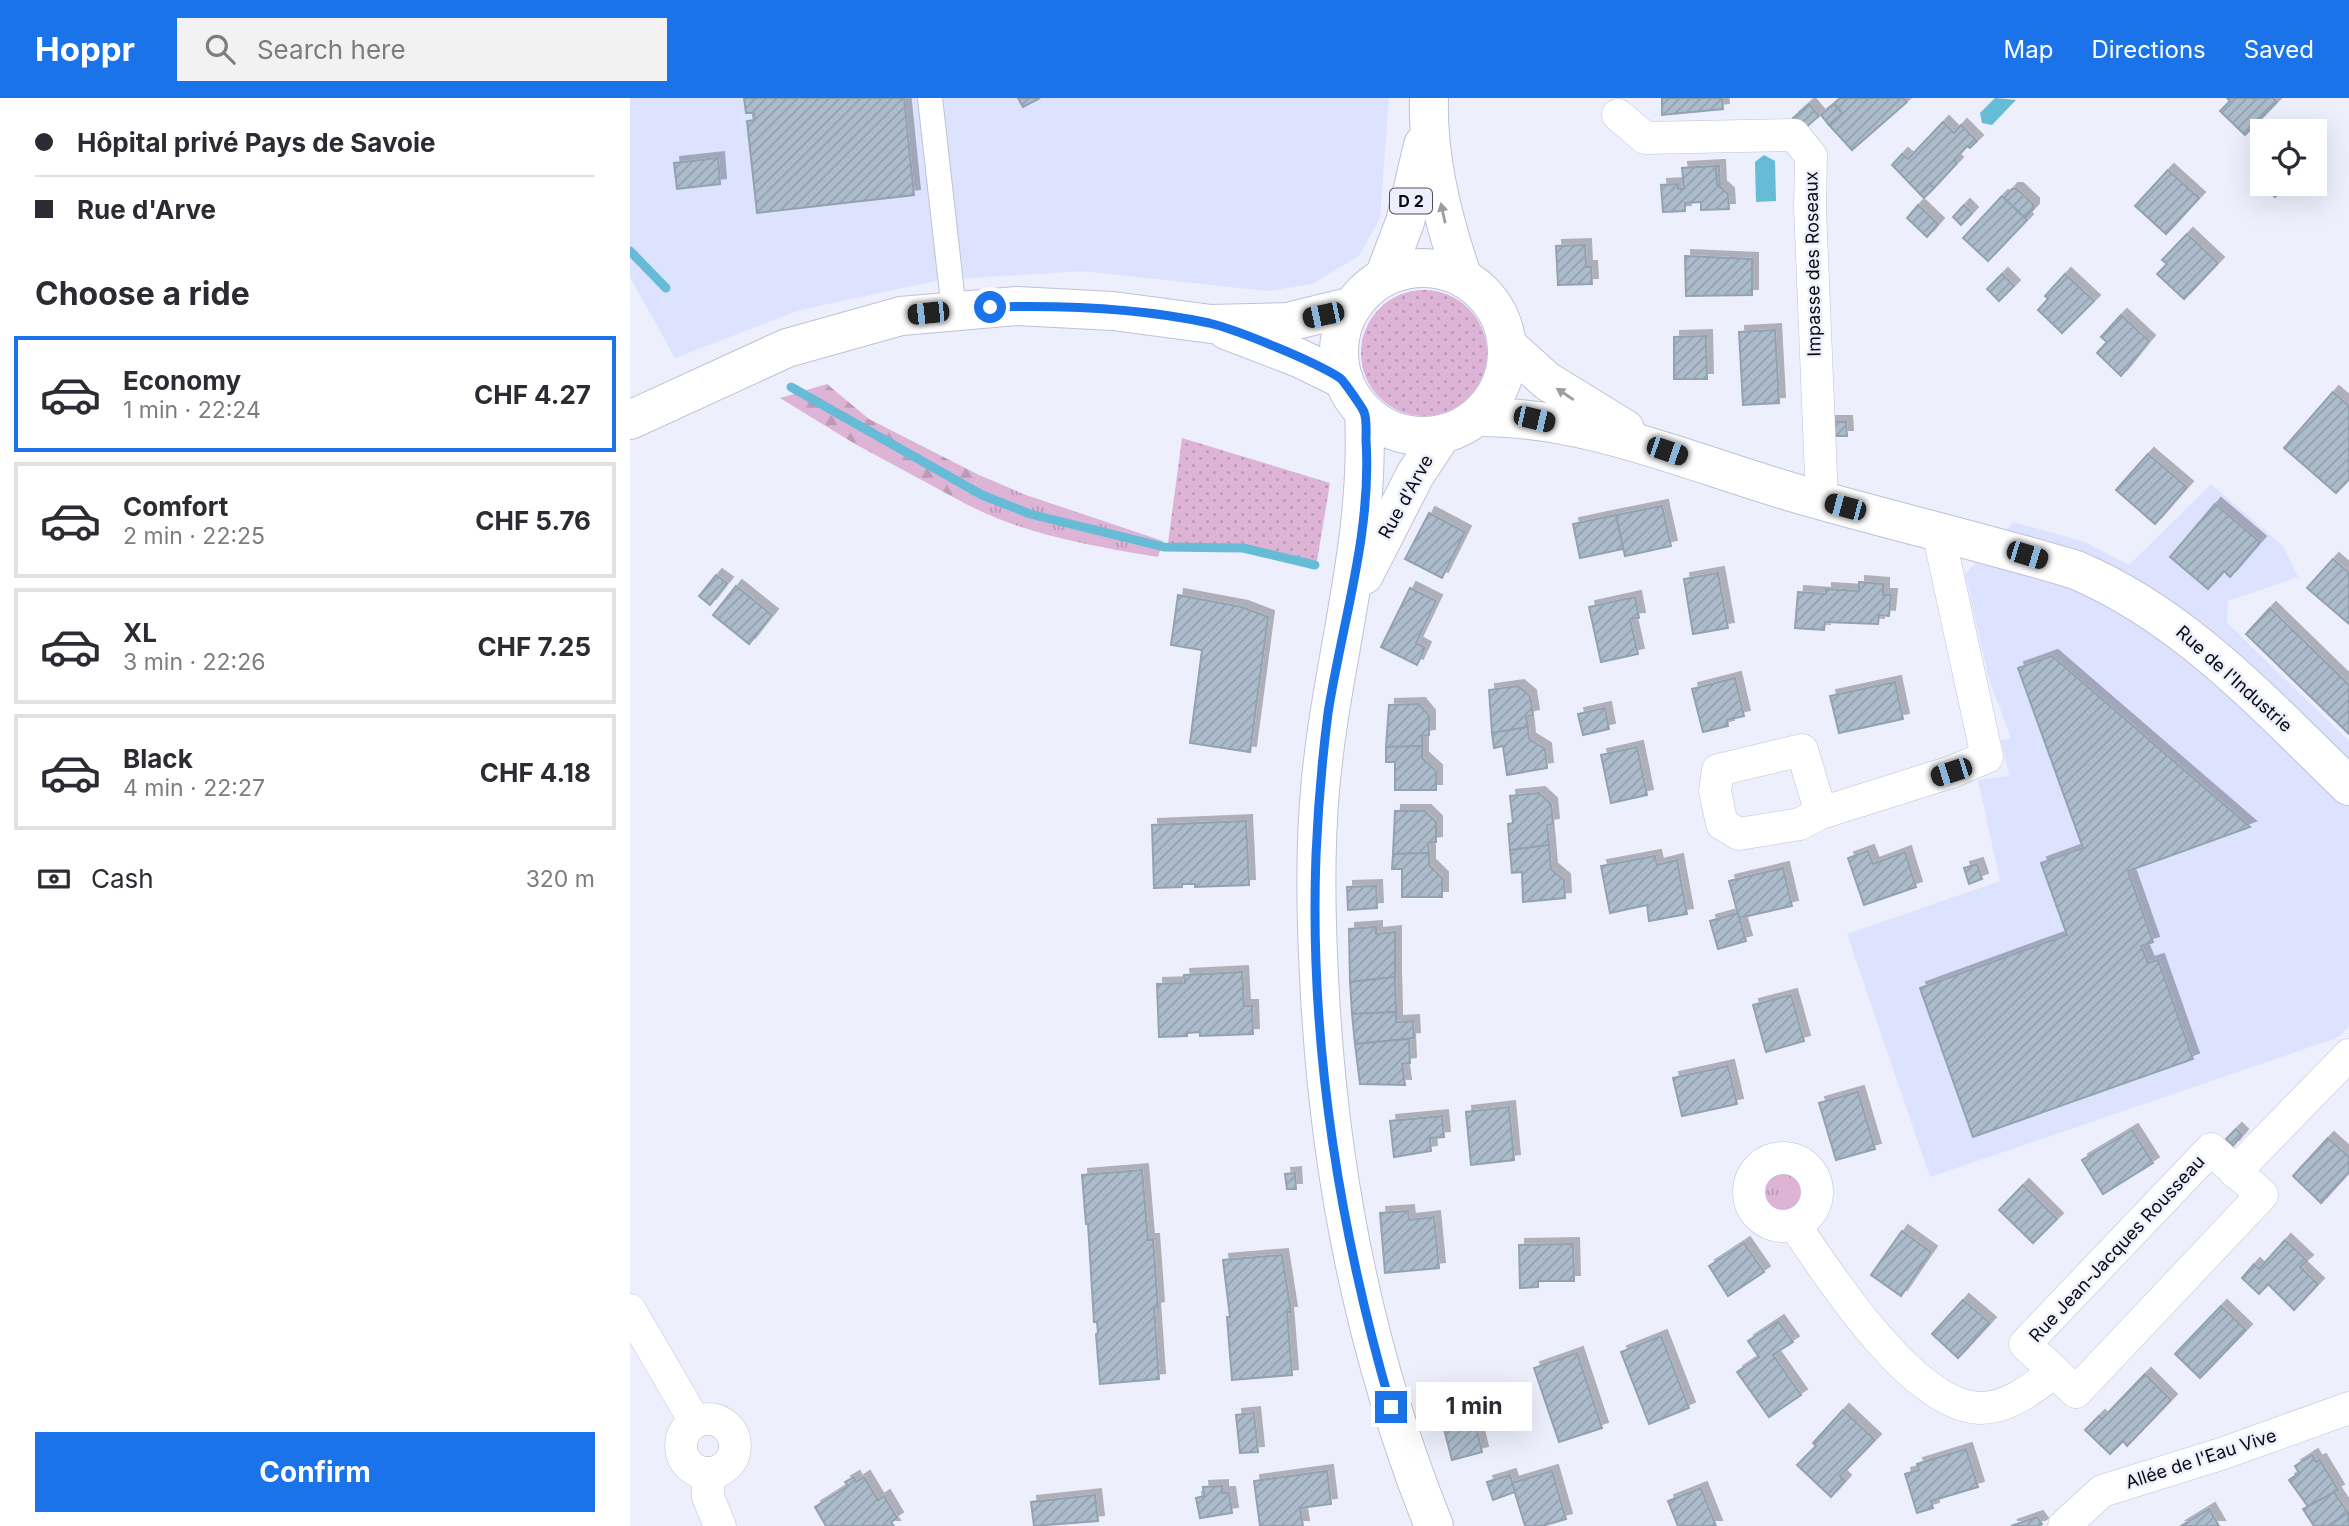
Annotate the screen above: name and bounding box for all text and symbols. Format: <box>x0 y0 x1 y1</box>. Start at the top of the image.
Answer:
search box <box>177 18 667 81</box>
text: Hoppr <box>35 29 135 69</box>
icon: search <box>201 30 239 68</box>
text: Search here <box>257 34 406 65</box>
text: Map <box>2004 35 2053 64</box>
text: Directions <box>2091 35 2206 64</box>
text: Saved <box>2244 35 2314 64</box>
map controls <box>2250 119 2327 196</box>
button: locate <box>2250 119 2327 196</box>
text: Hôpital privé Pays de Savoie <box>77 127 436 158</box>
street label: Impasse des Roseaux <box>1800 171 1825 357</box>
road number: D 2 <box>1390 188 1432 214</box>
text: Rue d'Arve <box>77 194 216 225</box>
one-way arrow <box>1437 201 1448 223</box>
text: Choose a ride <box>35 274 250 313</box>
route start <box>974 291 1006 323</box>
car <box>907 300 950 326</box>
car <box>1301 300 1346 330</box>
icon: car <box>39 363 102 426</box>
text: Economy <box>123 365 241 396</box>
text: CHF 4.27 <box>474 379 591 410</box>
one-way arrow <box>1555 387 1575 400</box>
text: 1 min · 22:24 <box>123 396 261 424</box>
car <box>1512 404 1557 434</box>
car <box>1644 434 1691 468</box>
street label: Rue d'Arve <box>1374 451 1437 542</box>
icon: car <box>39 489 102 552</box>
text: Comfort <box>123 491 228 522</box>
car <box>1822 491 1869 523</box>
text: CHF 5.76 <box>475 505 591 536</box>
text: 2 min · 22:25 <box>123 522 265 550</box>
car <box>2004 539 2051 571</box>
icon: car <box>39 615 102 678</box>
text: XL <box>123 617 157 648</box>
street label: Rue de l'Industrie <box>2172 621 2297 736</box>
text: CHF 7.25 <box>477 631 591 662</box>
text: 3 min · 22:26 <box>123 648 266 676</box>
icon: car <box>39 741 102 804</box>
text: Black <box>123 743 193 774</box>
car <box>1928 756 1975 788</box>
text: CHF 4.18 <box>480 757 591 788</box>
text: 4 min · 22:27 <box>123 774 265 802</box>
icon: cash <box>35 860 73 898</box>
text: Cash <box>91 863 154 894</box>
text: 320 m <box>526 865 595 893</box>
street label: Rue Jean-Jacques Rousseau <box>2025 1151 2209 1346</box>
callout: 1 min <box>1416 1382 1531 1432</box>
route end <box>1375 1391 1407 1423</box>
text: 1 min <box>1446 1392 1502 1420</box>
street label: Allée de l'Eau Vive <box>2123 1424 2279 1493</box>
button: Confirm <box>35 1432 595 1512</box>

